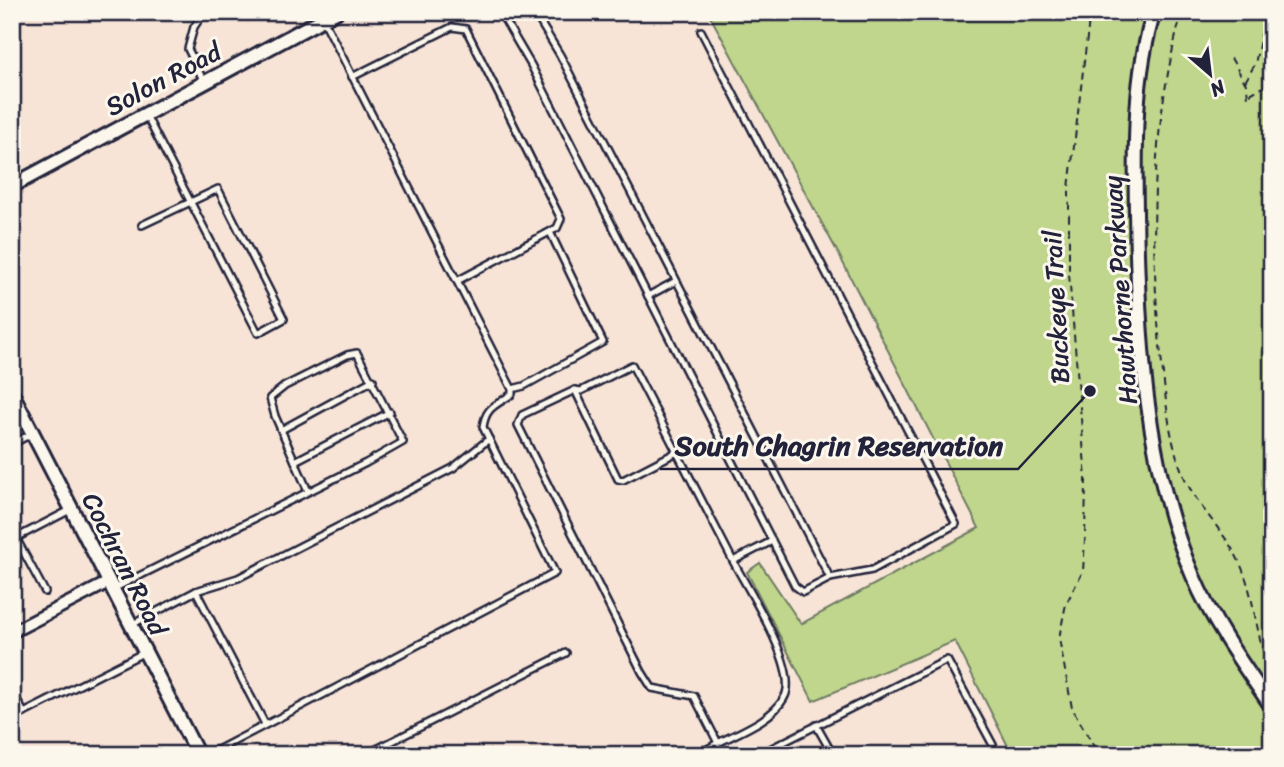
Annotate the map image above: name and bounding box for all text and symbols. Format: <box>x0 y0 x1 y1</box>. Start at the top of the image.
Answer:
street label: Solon Road <box>96 28 232 129</box>
north arrow <box>1176 38 1246 108</box>
text: N <box>1203 70 1232 107</box>
street label: Hawthorne Parkway <box>1089 173 1151 406</box>
street label: Buckeye Trail <box>1029 229 1083 385</box>
callout: South Chagrin Reservation <box>660 420 1018 469</box>
text: South Chagrin Reservation <box>674 421 1004 470</box>
street label: Cochran Road <box>69 484 182 646</box>

